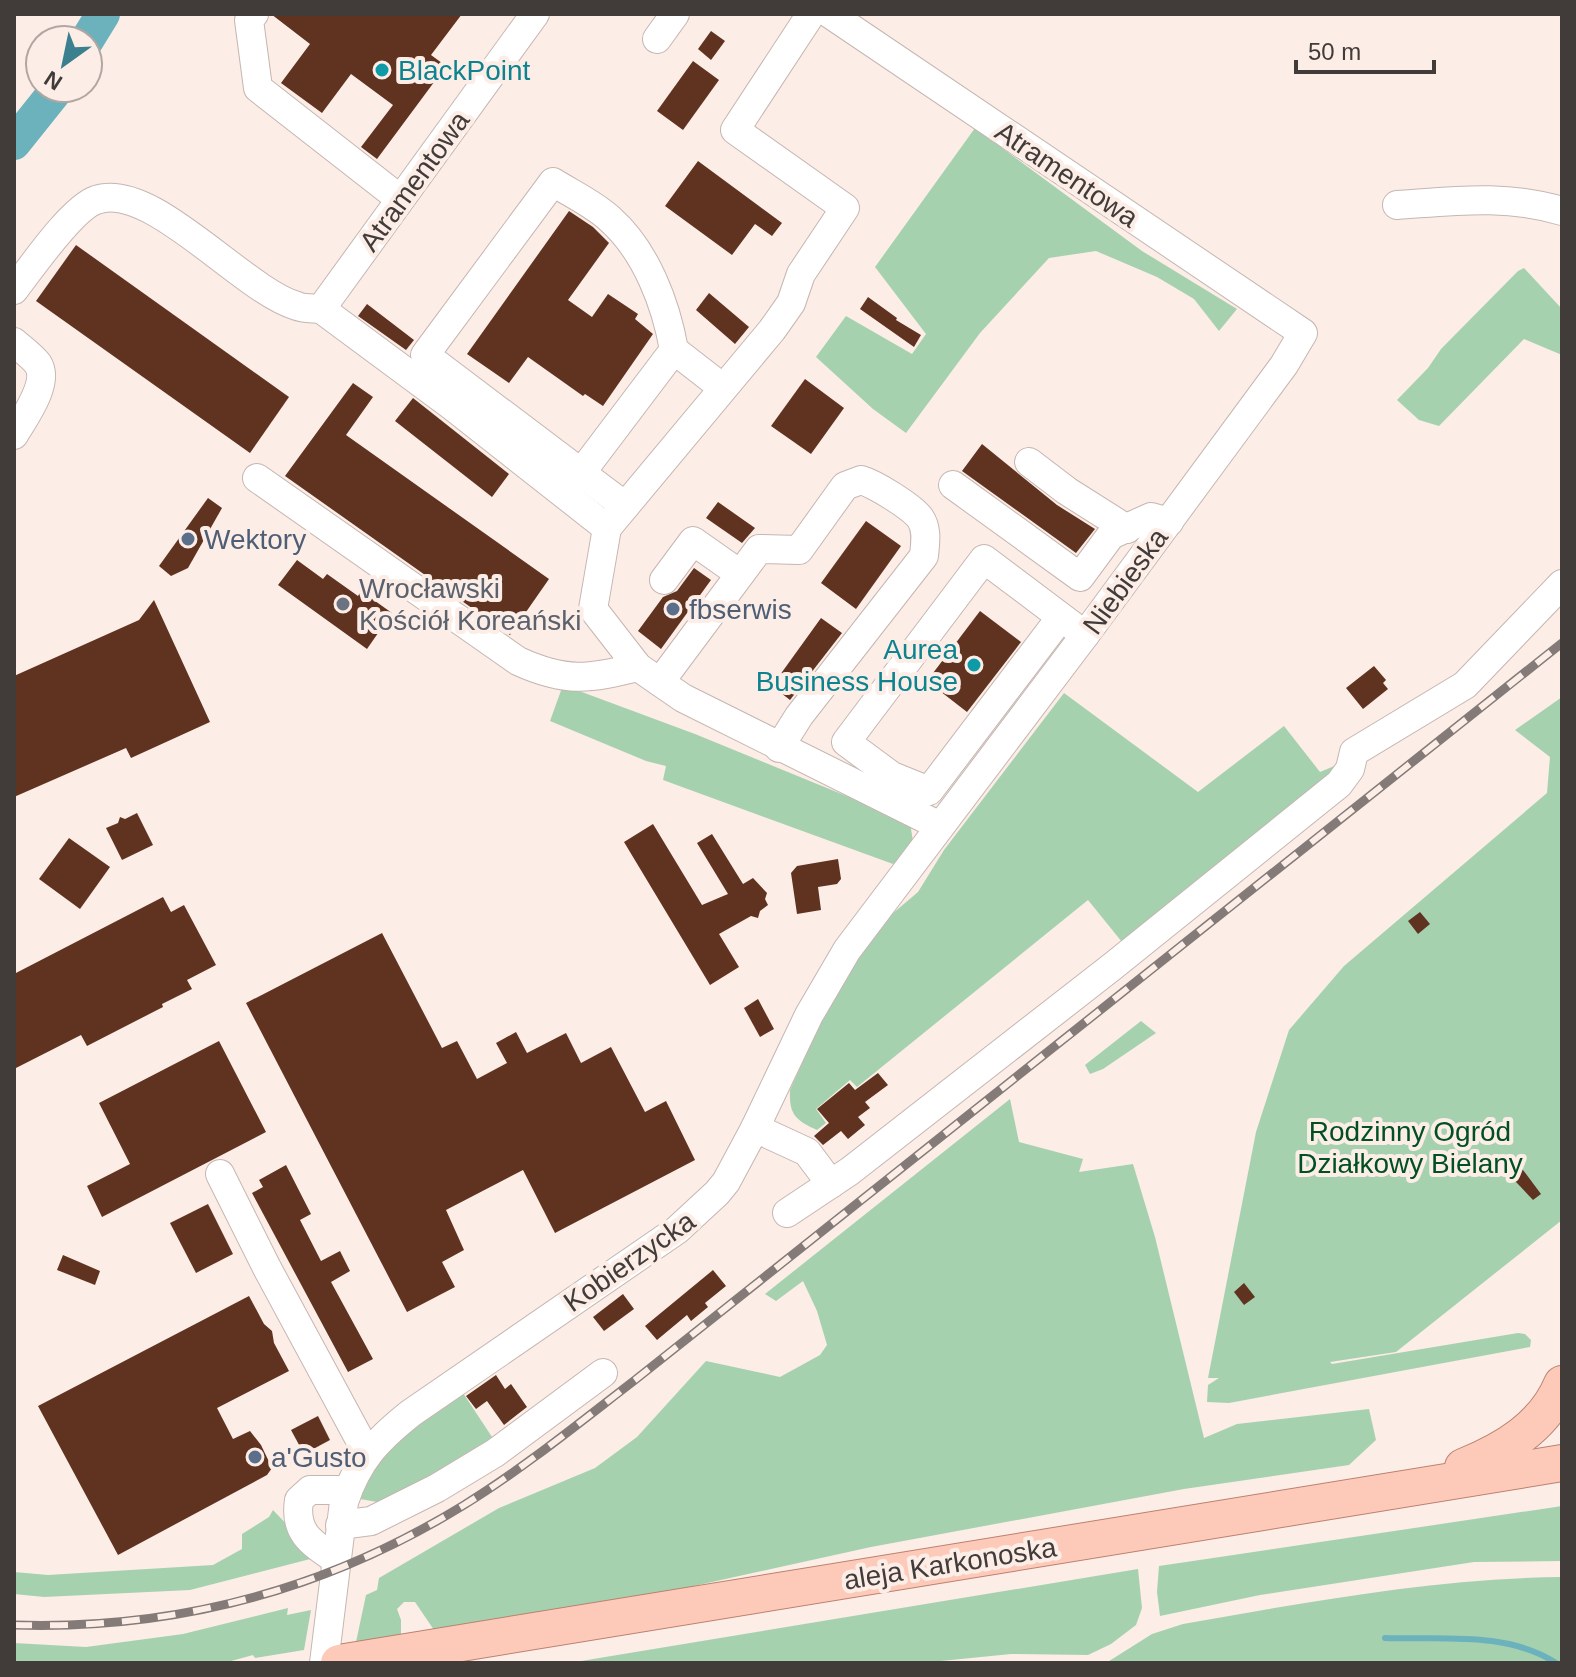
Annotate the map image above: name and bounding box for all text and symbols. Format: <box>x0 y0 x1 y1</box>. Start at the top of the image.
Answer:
north arrow <box>24 24 104 104</box>
scale bar <box>1296 24 1434 74</box>
text: 50 m <box>1308 38 1361 65</box>
place label: BlackPoint <box>398 55 531 86</box>
marker: BlackPoint <box>373 61 391 79</box>
text: N <box>40 66 67 95</box>
street label: Atramentowa <box>353 105 476 257</box>
street label: Atramentowa <box>990 115 1144 234</box>
street label: Niebieska <box>1077 522 1174 640</box>
place label: Wektory <box>204 524 306 555</box>
marker: Wektory <box>179 530 197 548</box>
place label: Wrocławski Kościół Koreański <box>359 573 582 636</box>
place label: fbserwis <box>689 594 792 625</box>
marker: Wrocławski Kościół Koreański <box>334 595 352 613</box>
marker: fbserwis <box>664 600 682 618</box>
place label: Aurea Business House <box>756 634 958 697</box>
marker: Aurea Business House <box>965 656 983 674</box>
park label: Rodzinny Ogród Działkowy Bielany <box>1297 1116 1523 1179</box>
street label: Kobierzycka <box>558 1205 701 1318</box>
place label: a'Gusto <box>271 1442 367 1473</box>
marker: a'Gusto <box>246 1448 264 1466</box>
street label: aleja Karkonoska <box>842 1531 1059 1596</box>

